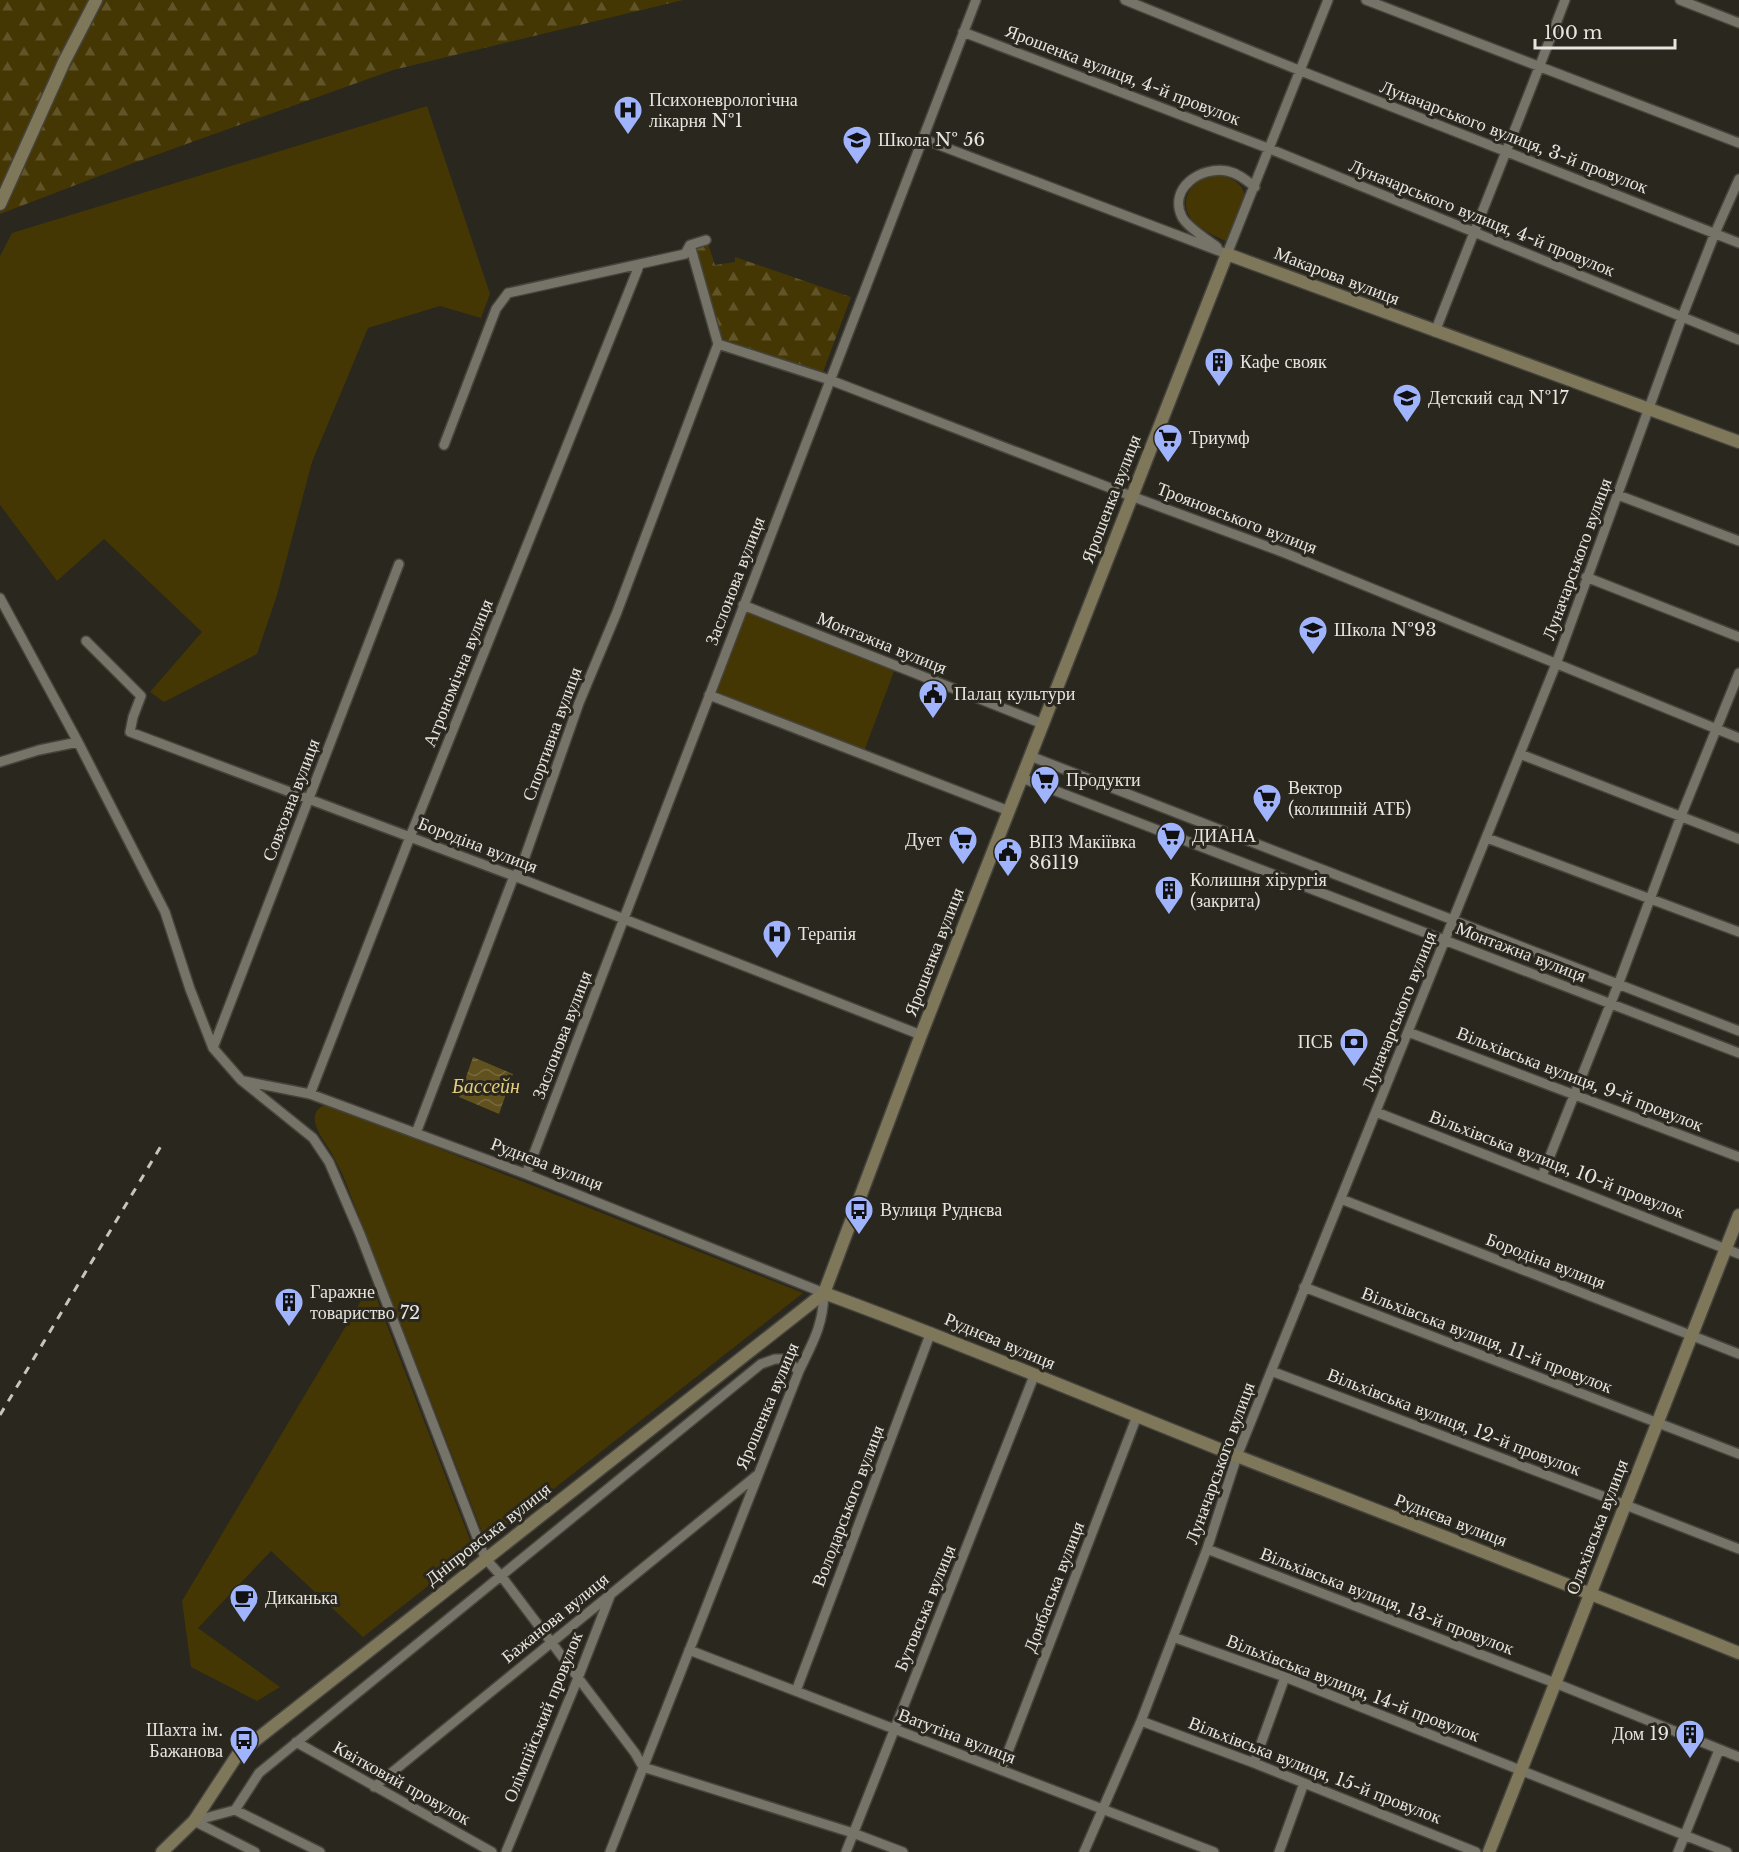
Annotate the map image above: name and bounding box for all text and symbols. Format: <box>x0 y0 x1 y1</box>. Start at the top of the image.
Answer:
scale bar <box>1535 12 1674 50</box>
street label: Ярошенка вулиця, 4-й провулок <box>1002 20 1244 130</box>
text: 100 m <box>1544 22 1602 44</box>
street label: Луначарського вулиця, 3-й провулок <box>1377 76 1651 198</box>
place label: Психоневрологічна лікарня №1 <box>649 89 798 132</box>
hospital icon: Психоневрологічна лікарня №1 <box>612 94 644 136</box>
school or university icon: Школа № 56 <box>841 124 873 166</box>
place label: Школа № 56 <box>878 129 985 151</box>
street label: Луначарського вулиця, 4-й провулок <box>1346 154 1618 282</box>
street label: Макарова вулиця <box>1271 242 1403 310</box>
building icon: Кафе свояк <box>1203 346 1235 388</box>
place label: Кафе свояк <box>1240 351 1327 373</box>
school or university icon: Детский сад №17 <box>1391 382 1423 424</box>
place label: Детский сад №17 <box>1428 387 1569 409</box>
supermarket icon: Триумф <box>1152 422 1184 464</box>
place label: Триумф <box>1189 427 1250 449</box>
street label: Ярошенка вулиця <box>1076 432 1146 566</box>
street label: Луначарського вулиця <box>1538 475 1616 643</box>
street label: Трояновського вулиця <box>1154 477 1320 559</box>
street label: Заслонова вулиця <box>700 514 770 648</box>
street label: Агрономічна вулиця <box>418 596 498 750</box>
street label: Монтажна вулиця <box>814 607 950 679</box>
school or university icon: Школа №93 <box>1297 614 1329 656</box>
place label: Школа №93 <box>1334 619 1437 641</box>
street label: Спортивна вулиця <box>518 664 586 804</box>
public building icon: Палац культури <box>917 678 949 720</box>
place label: Палац культури <box>954 683 1076 705</box>
street label: Совхозна вулиця <box>258 736 324 864</box>
supermarket icon: Продукти <box>1029 764 1061 806</box>
place label: Продукти <box>1066 769 1141 791</box>
place label: Вектор (колишній АТБ) <box>1288 777 1411 820</box>
supermarket icon: Вектор (колишній АТБ) <box>1251 782 1283 824</box>
street label: Бородіна вулиця <box>415 812 541 878</box>
supermarket icon: ДИАНА <box>1155 820 1187 862</box>
supermarket icon: Дует <box>947 824 979 866</box>
place label: ДИАНА <box>1192 825 1256 847</box>
place label: Дует <box>905 829 942 851</box>
place label: ВПЗ Макіївка 86119 <box>1029 831 1136 874</box>
public building icon: ВПЗ Макіївка 86119 <box>992 836 1024 878</box>
place label: Колишня хірургія (закрита) <box>1190 869 1327 912</box>
building icon: Колишня хірургія (закрита) <box>1153 874 1185 916</box>
street label: Ярошенка вулиця <box>899 885 969 1019</box>
street label: Монтажна вулиця <box>1453 917 1589 987</box>
hospital icon: Терапія <box>761 918 793 960</box>
place label: Терапія <box>798 923 856 945</box>
street label: Луначарського вулиця <box>1357 928 1441 1094</box>
street label: Заслонова вулиця <box>527 968 597 1102</box>
street label: Вільхівська вулиця, 9-й провулок <box>1454 1022 1707 1136</box>
bank icon: ПСБ <box>1338 1026 1370 1068</box>
place label: ПСБ <box>1298 1031 1333 1053</box>
water label: Бассейн <box>451 1074 520 1098</box>
street label: Вільхівська вулиця, 10-й провулок <box>1426 1105 1688 1223</box>
street label: Руднєва вулиця <box>488 1133 606 1195</box>
bus stop icon: Вулиця Руднєва <box>843 1194 875 1236</box>
place label: Вулиця Руднєва <box>880 1199 1002 1221</box>
street label: Бородіна вулиця <box>1483 1228 1609 1294</box>
place label: Гаражне товариство 72 <box>310 1281 420 1324</box>
street label: Вільхівська вулиця, 11-й провулок <box>1359 1282 1616 1398</box>
building icon: Гаражне товариство 72 <box>273 1286 305 1328</box>
street label: Руднєва вулиця <box>941 1308 1059 1374</box>
street label: Ярошенка вулиця <box>730 1339 804 1473</box>
street label: Вільхівська вулиця, 12-й провулок <box>1324 1363 1584 1481</box>
street label: Луначарського вулиця <box>1181 1379 1259 1547</box>
street label: Володарського вулиця <box>807 1422 889 1590</box>
street label: Ольхівська вулиця <box>1561 1456 1633 1598</box>
street label: Дніпровська вулиця <box>421 1478 555 1590</box>
street label: Руднєва вулиця <box>1392 1489 1510 1551</box>
street label: Донбаська вулиця <box>1019 1518 1089 1656</box>
street label: Бутовська вулиця <box>890 1542 960 1674</box>
street label: Вільхівська вулиця, 13-й провулок <box>1257 1542 1517 1660</box>
street label: Бажанова вулиця <box>497 1568 613 1668</box>
cafe icon: Диканька <box>228 1582 260 1624</box>
place label: Диканька <box>265 1587 338 1609</box>
street label: Олімпійський провулок <box>499 1628 587 1806</box>
street label: Вільхівська вулиця, 14-й провулок <box>1223 1629 1483 1747</box>
street label: Ватутіна вулиця <box>895 1703 1019 1769</box>
street label: Вільхівська вулиця, 15-й провулок <box>1186 1712 1445 1829</box>
building icon: Дом 19 <box>1674 1718 1706 1760</box>
place label: Шахта ім. Бажанова <box>146 1719 223 1762</box>
place label: Дом 19 <box>1612 1723 1669 1745</box>
bus stop icon: Шахта ім. Бажанова <box>228 1724 260 1766</box>
street label: Квітковий провулок <box>329 1736 475 1830</box>

